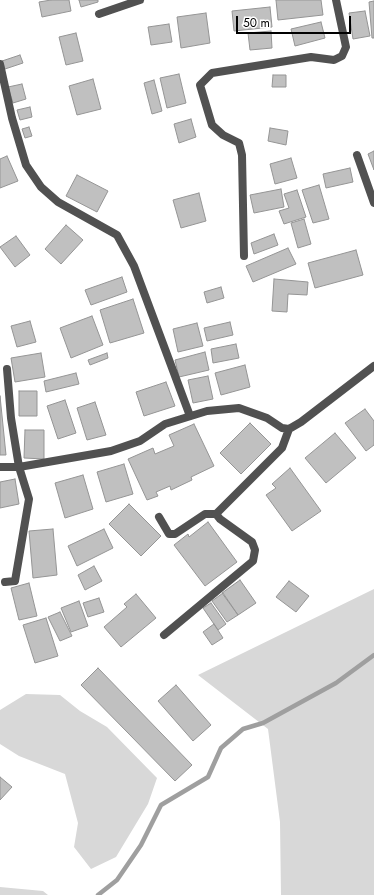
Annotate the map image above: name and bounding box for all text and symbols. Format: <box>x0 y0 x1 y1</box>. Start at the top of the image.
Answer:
scale bar <box>238 8 353 34</box>
text: 50 m <box>243 14 270 32</box>

